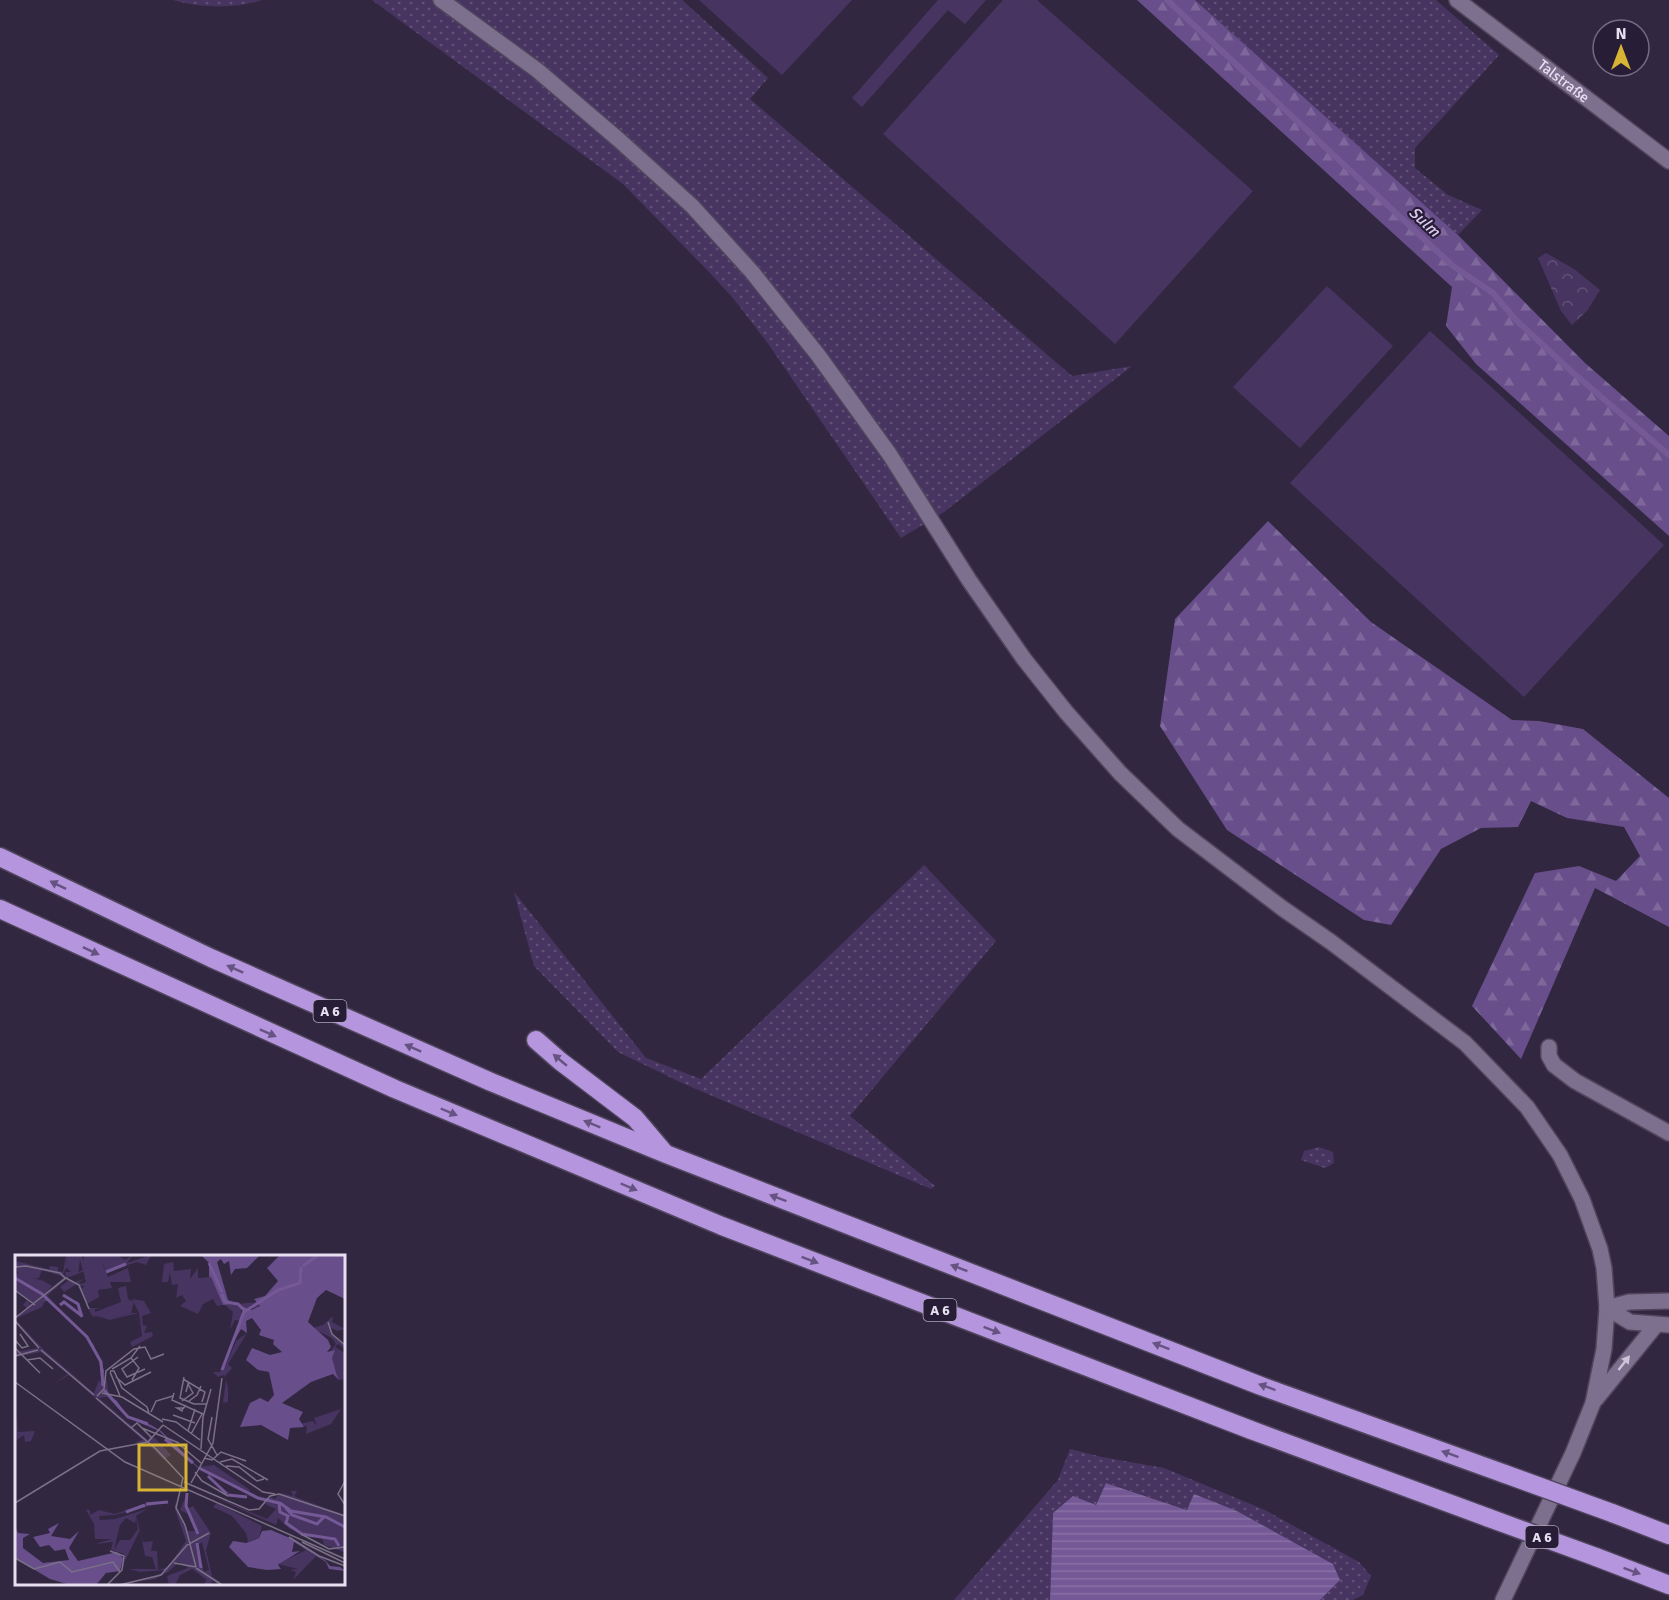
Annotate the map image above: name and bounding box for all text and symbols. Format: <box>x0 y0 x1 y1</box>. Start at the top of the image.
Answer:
north arrow <box>1591 18 1651 78</box>
text: N <box>1615 24 1627 44</box>
street label: Talstraße <box>1534 56 1593 106</box>
water label: Sulm <box>1405 202 1445 242</box>
one-way arrow <box>50 881 67 890</box>
one-way arrow <box>83 946 101 956</box>
one-way arrow <box>225 964 243 974</box>
road number: A 6 <box>314 1000 346 1022</box>
one-way arrow <box>260 1028 277 1037</box>
one-way arrow <box>404 1043 421 1052</box>
one-way arrow <box>553 1054 568 1067</box>
one-way arrow <box>440 1108 458 1117</box>
one-way arrow <box>583 1119 601 1129</box>
one-way arrow <box>620 1183 638 1193</box>
one-way arrow <box>768 1192 786 1202</box>
inset map <box>15 1255 345 1585</box>
one-way arrow <box>801 1256 819 1265</box>
one-way arrow <box>950 1263 968 1273</box>
road number: A 6 <box>924 1299 956 1321</box>
one-way arrow <box>983 1326 1001 1335</box>
one-way arrow <box>1152 1340 1170 1350</box>
one-way arrow <box>1618 1355 1630 1371</box>
one-way arrow <box>1258 1382 1276 1392</box>
one-way arrow <box>1441 1449 1459 1459</box>
road number: A 6 <box>1526 1526 1558 1548</box>
one-way arrow <box>1623 1567 1641 1576</box>

